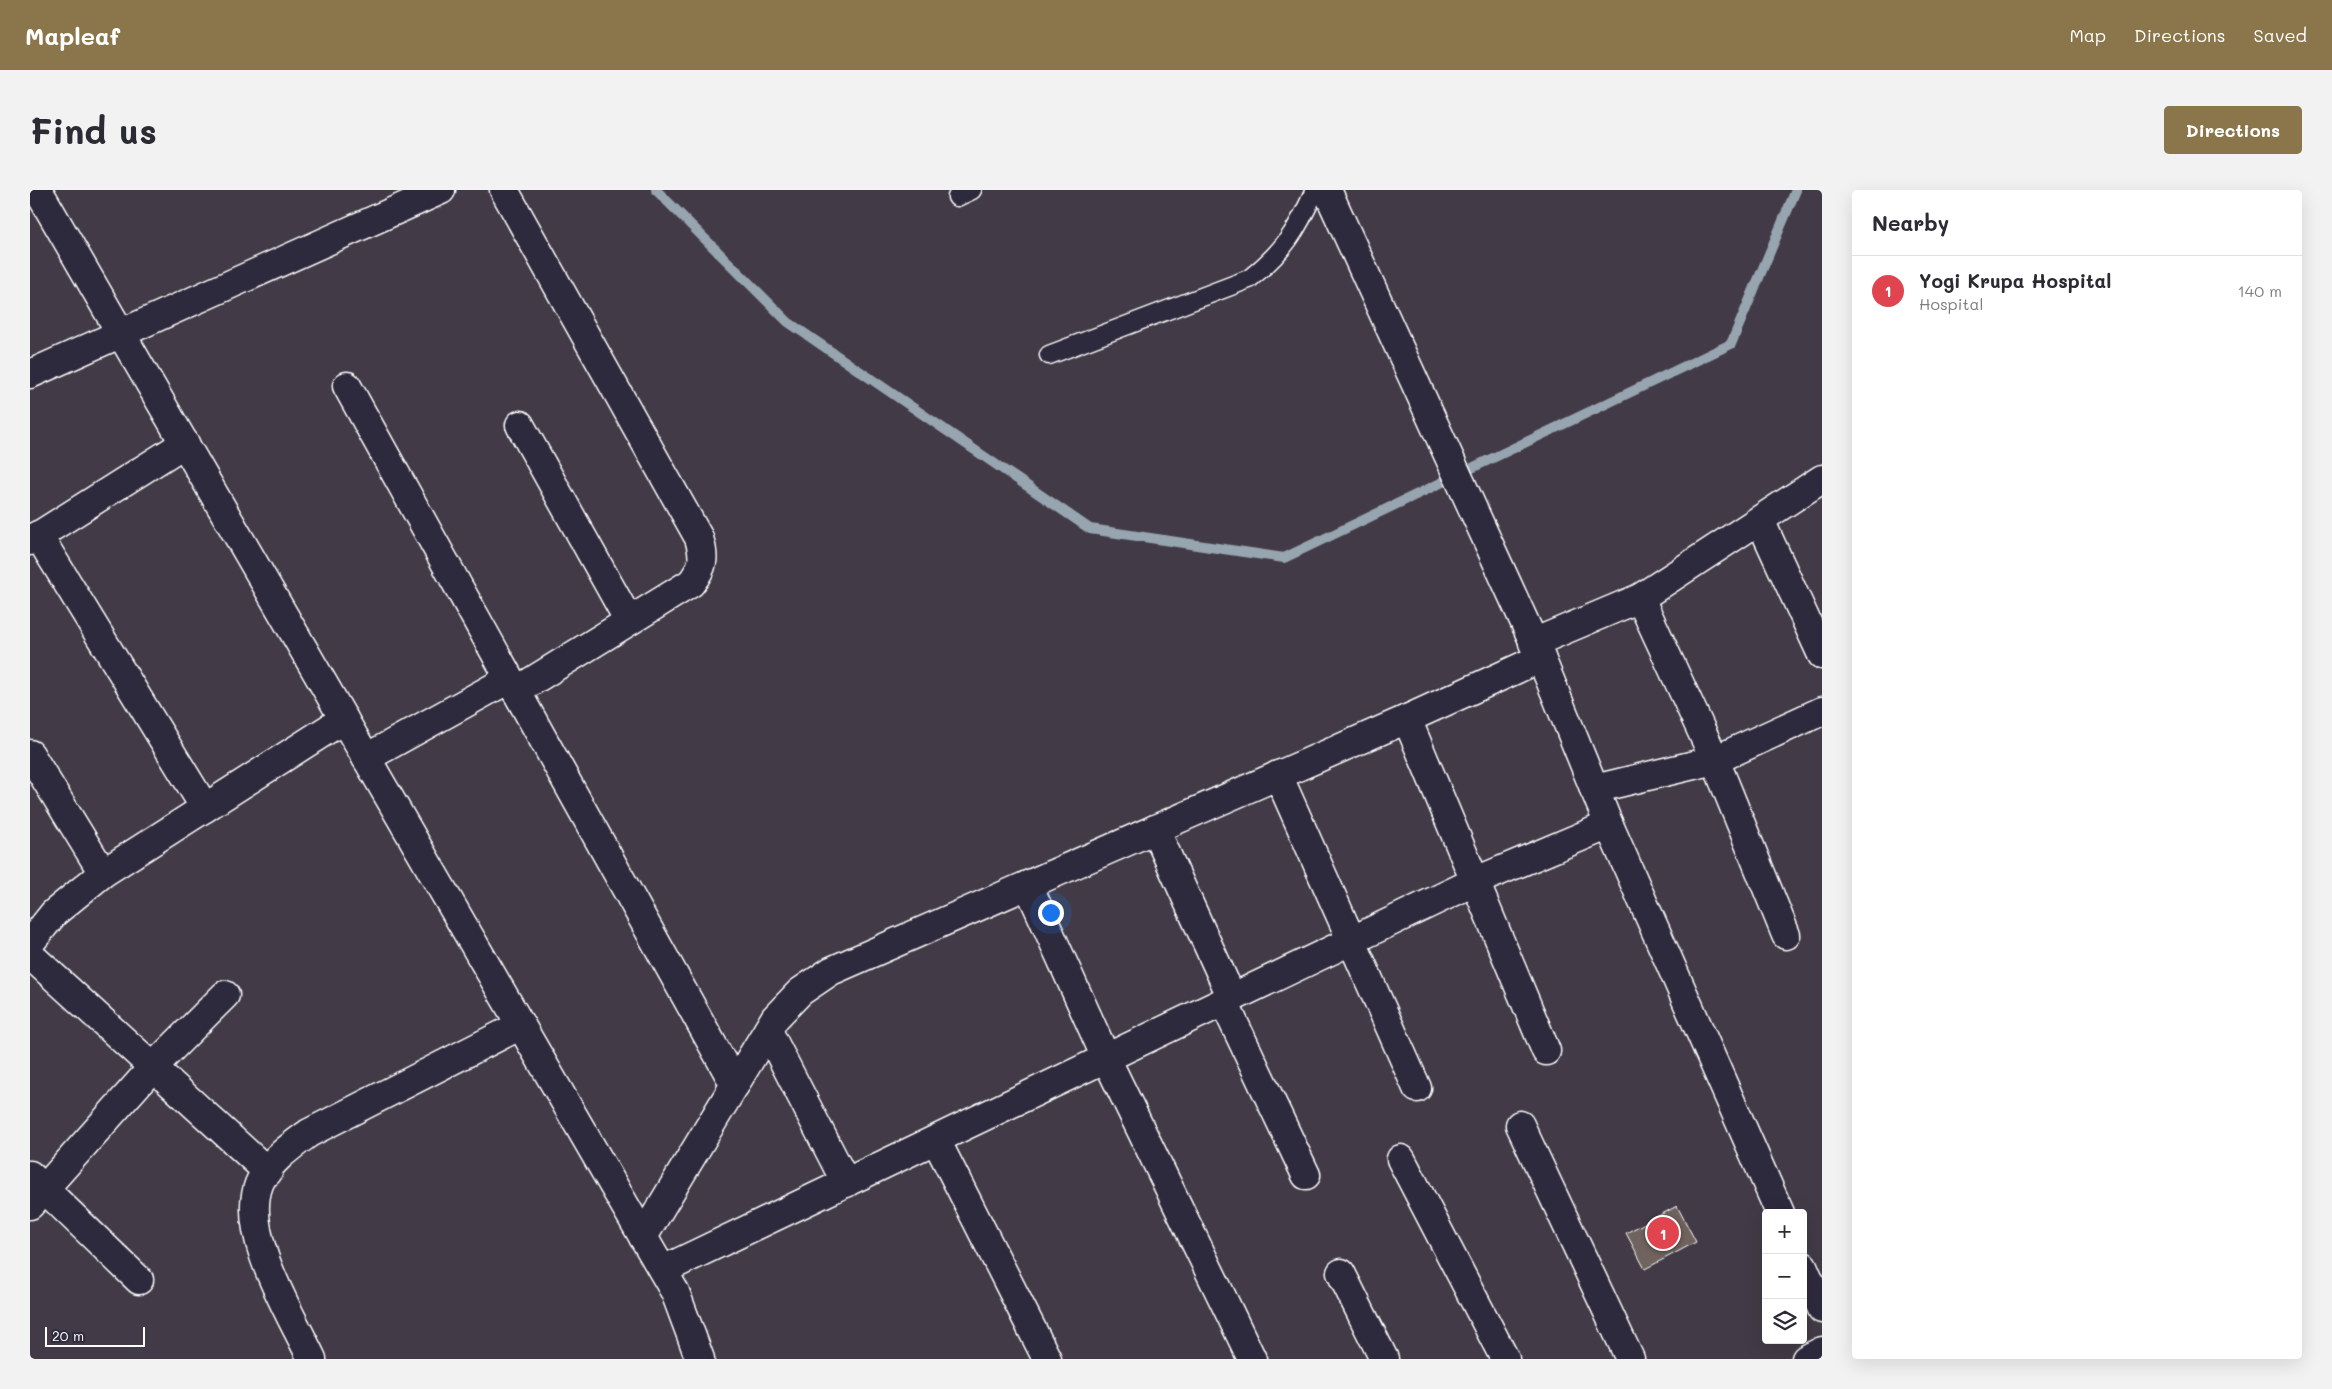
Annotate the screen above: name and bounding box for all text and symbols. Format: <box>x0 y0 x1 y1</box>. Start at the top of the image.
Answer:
text: Mapleaf <box>25 20 120 51</box>
text: Map <box>2069 23 2106 47</box>
text: Directions <box>2134 23 2226 47</box>
text: Saved <box>2254 23 2307 47</box>
button: Directions <box>2164 106 2302 154</box>
text: Find us <box>30 107 157 153</box>
text: Nearby <box>1872 209 1949 236</box>
text: Yogi Krupa Hospital <box>1919 268 2111 293</box>
text: 1 <box>1884 280 1892 301</box>
text: 140 m <box>2238 280 2282 301</box>
text: Hospital <box>1919 293 1983 314</box>
your location <box>1038 900 1064 926</box>
map controls <box>1762 1209 1807 1344</box>
button: + <box>1762 1209 1807 1254</box>
pin: 1 <box>1647 1214 1679 1252</box>
button: − <box>1762 1254 1807 1299</box>
button: layers <box>1762 1299 1807 1344</box>
scale bar <box>45 1324 145 1347</box>
text: 20 m <box>52 1326 84 1345</box>

